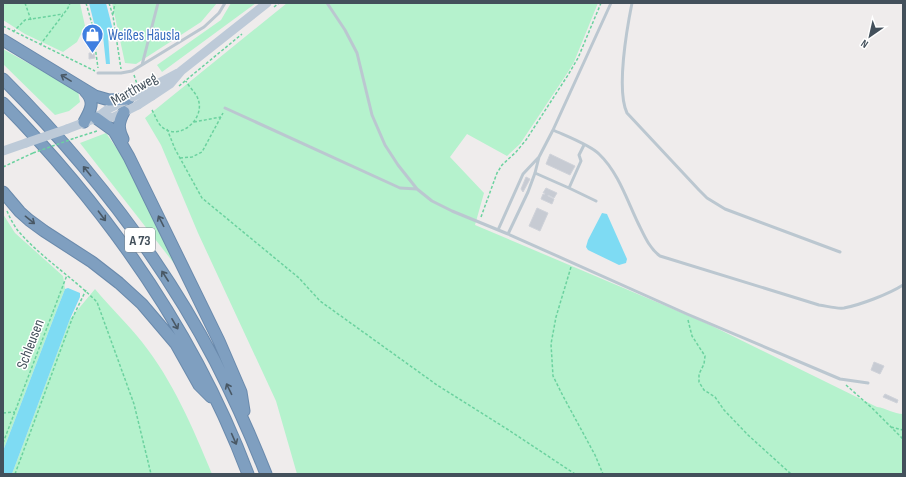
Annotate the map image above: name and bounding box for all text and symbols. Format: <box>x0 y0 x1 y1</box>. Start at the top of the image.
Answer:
north arrow <box>850 16 890 56</box>
shop icon: Weißes Häusla <box>79 22 105 55</box>
place label: Weißes Häusla <box>108 26 180 45</box>
text: N <box>859 37 871 51</box>
street label: Marthweg <box>108 69 161 110</box>
one-way arrow <box>60 74 72 82</box>
one-way arrow <box>83 166 92 177</box>
one-way arrow <box>98 211 106 222</box>
one-way arrow <box>156 215 164 227</box>
one-way arrow <box>24 216 35 224</box>
road number: A 73 <box>125 228 155 252</box>
one-way arrow <box>160 270 169 281</box>
street label: Schleusen <box>12 317 49 372</box>
one-way arrow <box>172 318 180 330</box>
one-way arrow <box>225 383 232 395</box>
one-way arrow <box>231 433 238 445</box>

